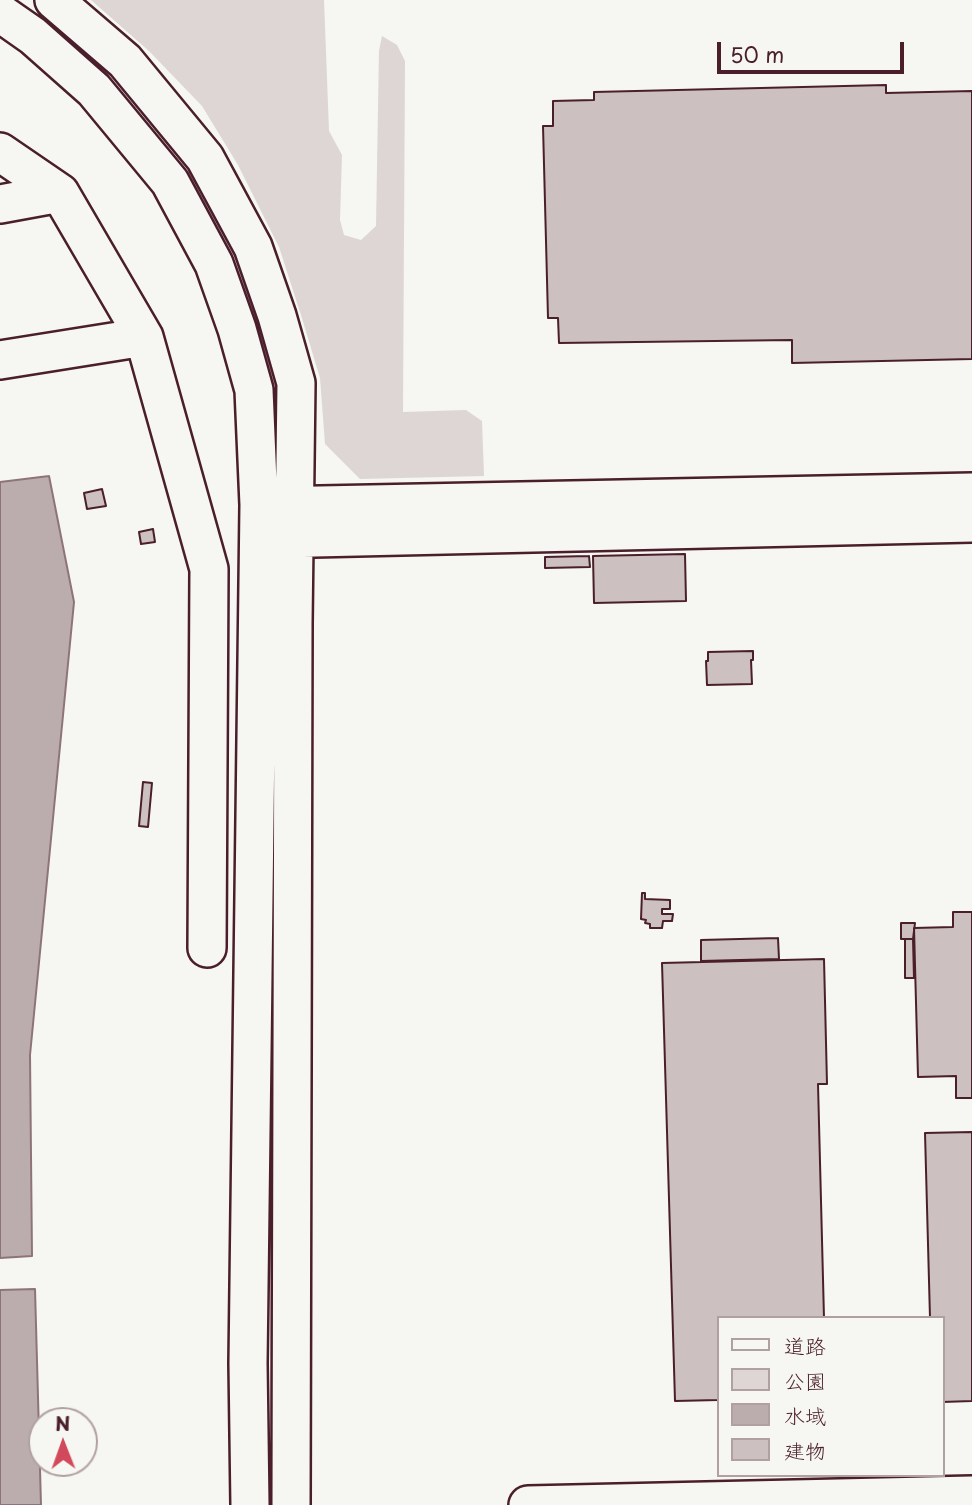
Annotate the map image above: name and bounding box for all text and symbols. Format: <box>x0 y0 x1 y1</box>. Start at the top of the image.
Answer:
scale bar <box>720 28 907 72</box>
text: 50 m <box>730 38 784 70</box>
legend <box>716 1316 944 1477</box>
text: 道路 <box>784 1329 826 1361</box>
text: 公園 <box>784 1364 826 1396</box>
text: 水域 <box>784 1399 826 1431</box>
north arrow <box>28 1407 98 1477</box>
text: N <box>55 1409 70 1437</box>
text: 建物 <box>784 1434 826 1466</box>

